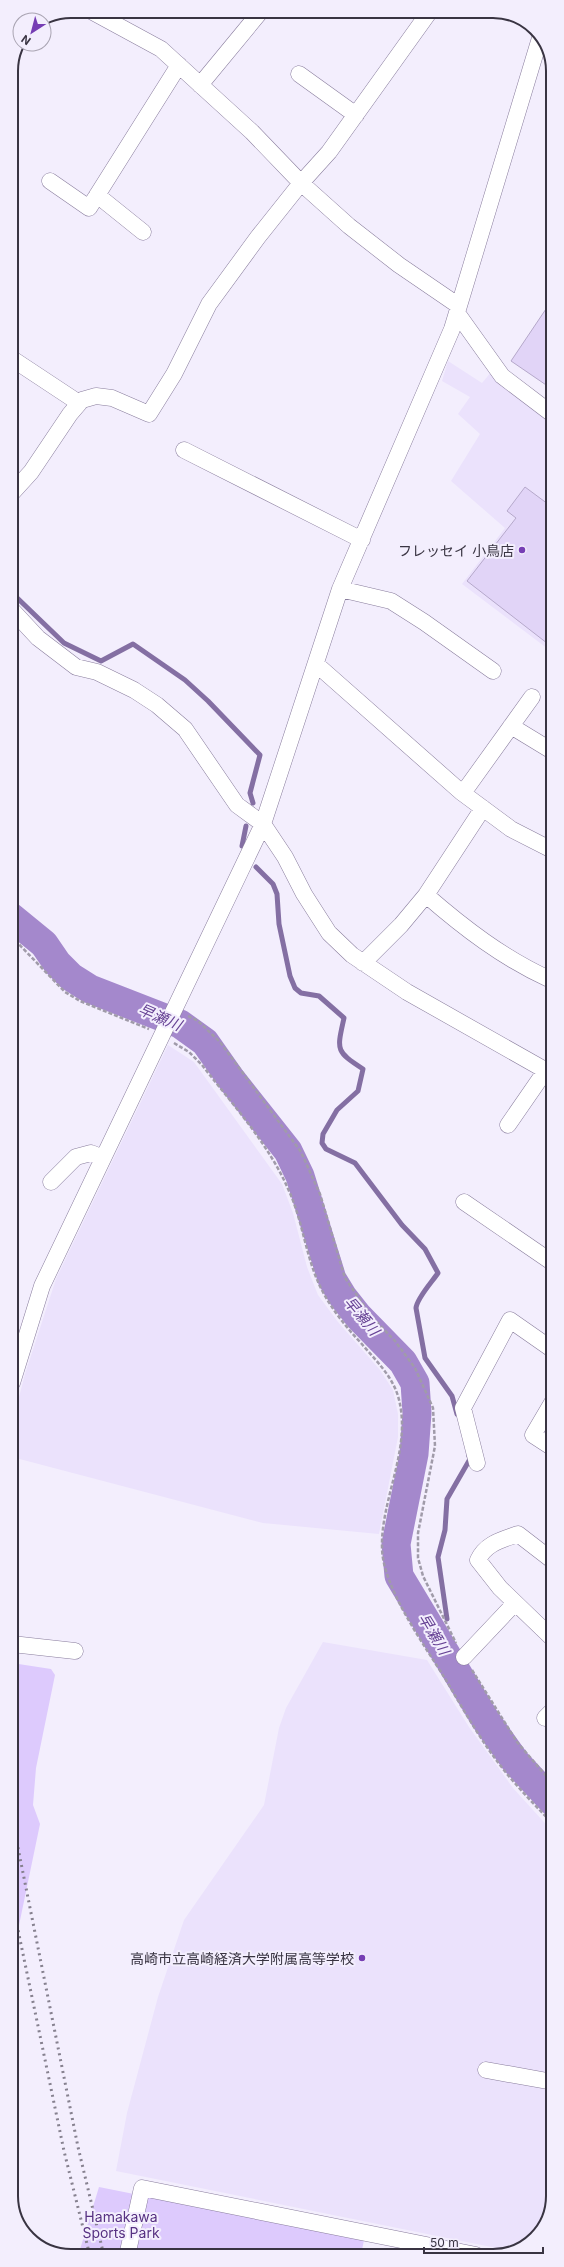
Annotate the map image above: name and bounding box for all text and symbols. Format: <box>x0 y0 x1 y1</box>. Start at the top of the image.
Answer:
north arrow <box>12 12 52 52</box>
text: N <box>19 32 34 48</box>
place label: フレッセイ 小鳥店 <box>398 542 514 559</box>
marker: フレッセイ 小鳥店 <box>517 545 527 555</box>
water label: 早瀬川 <box>136 999 186 1035</box>
water label: 早瀬川 <box>340 1293 385 1341</box>
water label: 早瀬川 <box>414 1610 455 1660</box>
place label: 高崎市立高崎経済大学附属高等学校 <box>130 1950 354 1967</box>
marker: 高崎市立高崎経済大学附属高等学校 <box>357 1953 367 1963</box>
park label: Hamakawa Sports Park <box>82 2208 160 2241</box>
scale bar <box>424 2229 543 2255</box>
text: 50 m <box>430 2235 459 2250</box>

